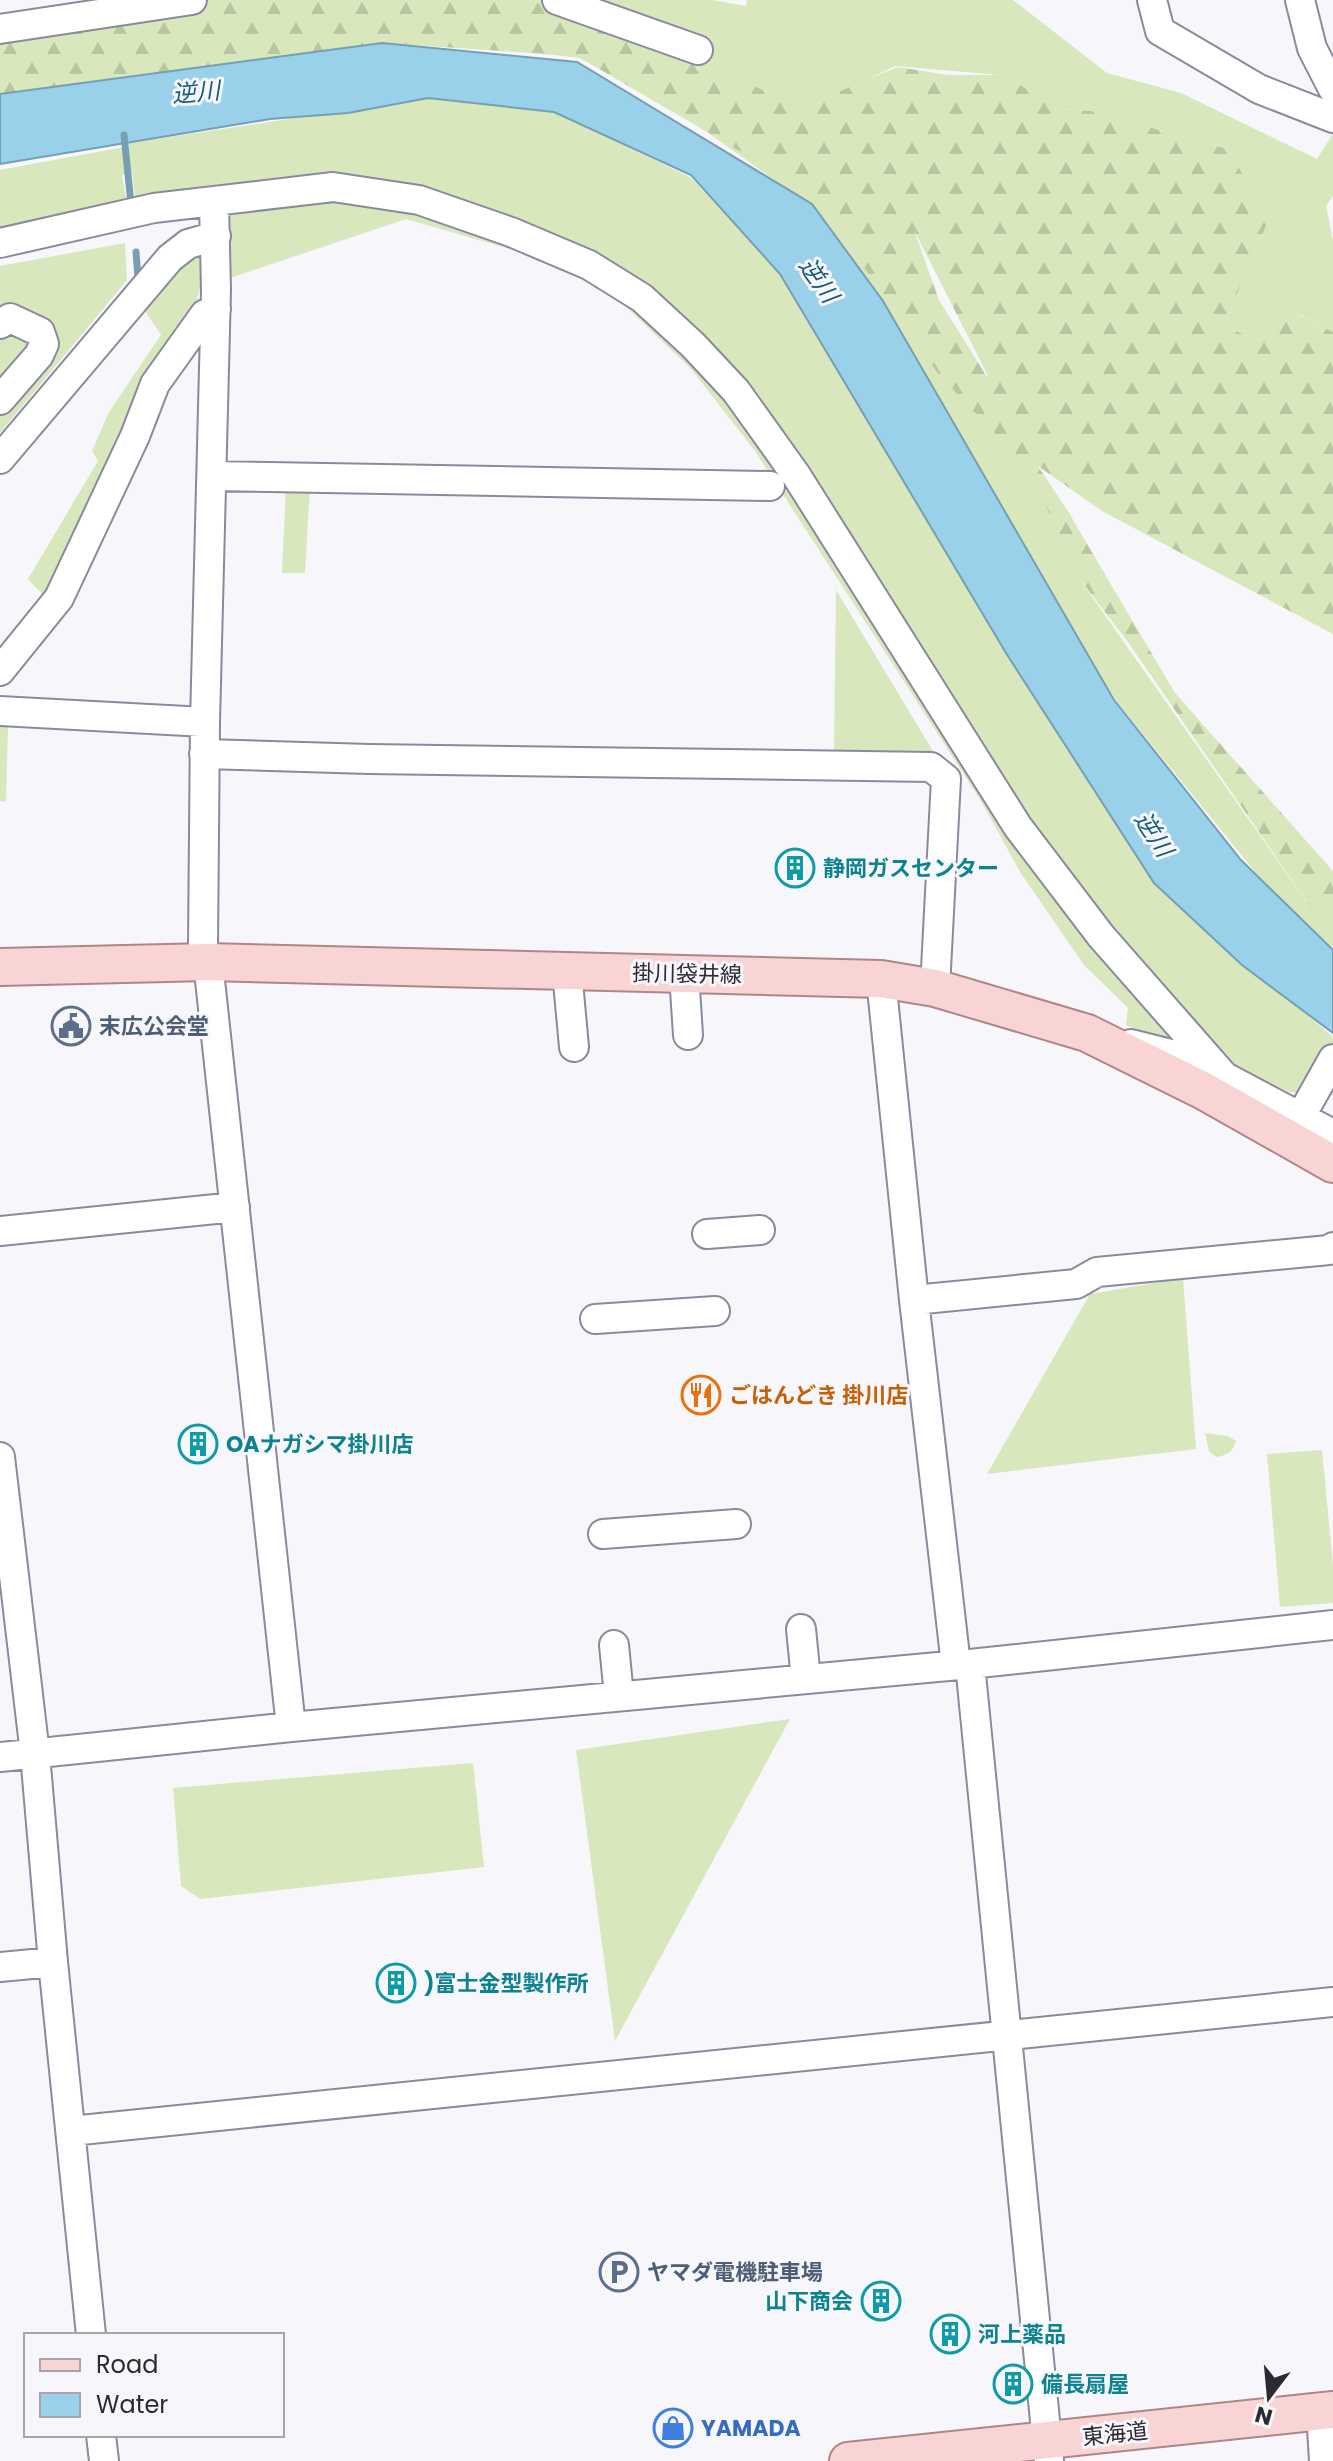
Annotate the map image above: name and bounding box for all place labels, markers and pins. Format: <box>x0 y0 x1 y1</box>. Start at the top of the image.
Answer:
building icon: 静岡ガスセンター <box>774 847 816 889</box>
place label: 静岡ガスセンター <box>823 853 999 884</box>
public building icon: 末広公会堂 <box>50 1005 92 1047</box>
place label: 末広公会堂 <box>99 1011 209 1042</box>
restaurant icon: ごはんどき 掛川店 <box>680 1374 722 1416</box>
place label: ごはんどき 掛川店 <box>729 1380 908 1411</box>
building icon: OAナガシマ掛川店 <box>177 1423 219 1465</box>
place label: OAナガシマ掛川店 <box>226 1429 414 1460</box>
building icon: )富士金型製作所 <box>375 1962 417 2004</box>
place label: )富士金型製作所 <box>424 1968 589 1999</box>
parking icon: ヤマダ電機駐車場 <box>598 2251 640 2293</box>
place label: ヤマダ電機駐車場 <box>647 2257 823 2288</box>
building icon: 山下商会 <box>860 2280 902 2322</box>
place label: 山下商会 <box>765 2286 853 2317</box>
building icon: 河上薬品 <box>929 2313 971 2355</box>
place label: 河上薬品 <box>978 2319 1066 2350</box>
building icon: 備長扇屋 <box>992 2363 1034 2405</box>
place label: 備長扇屋 <box>1041 2369 1129 2400</box>
shop icon: YAMADA <box>652 2407 694 2449</box>
place label: YAMADA <box>701 2413 801 2444</box>

